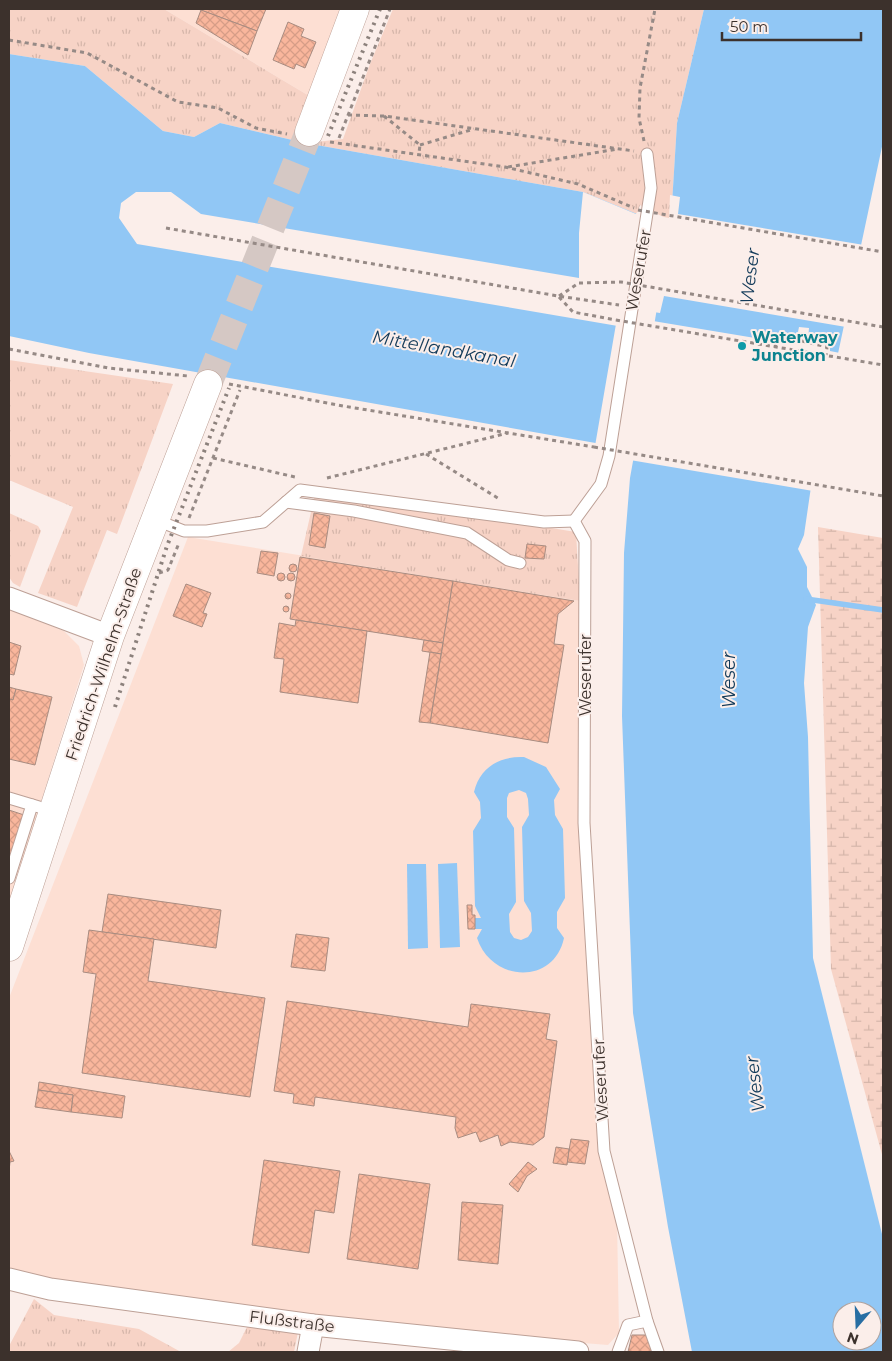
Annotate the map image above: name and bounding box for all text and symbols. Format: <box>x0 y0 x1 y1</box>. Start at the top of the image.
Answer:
scale bar <box>722 10 861 42</box>
text: 50 m <box>730 17 768 36</box>
street label: Weserufer <box>622 228 655 312</box>
water label: Weser <box>736 246 764 305</box>
water label: Mittellandkanal <box>371 326 517 372</box>
place label: Waterway Junction <box>751 328 838 365</box>
marker: Waterway Junction <box>736 340 748 352</box>
street label: Friedrich-Wilhelm-Straße <box>61 565 145 763</box>
street label: Weserufer <box>576 634 595 716</box>
water label: Weser <box>718 651 740 708</box>
street label: Weserufer <box>589 1038 612 1122</box>
water label: Weser <box>741 1054 769 1113</box>
north arrow <box>832 1301 882 1351</box>
street label: Flußstraße <box>248 1307 336 1336</box>
text: N <box>844 1328 861 1349</box>

